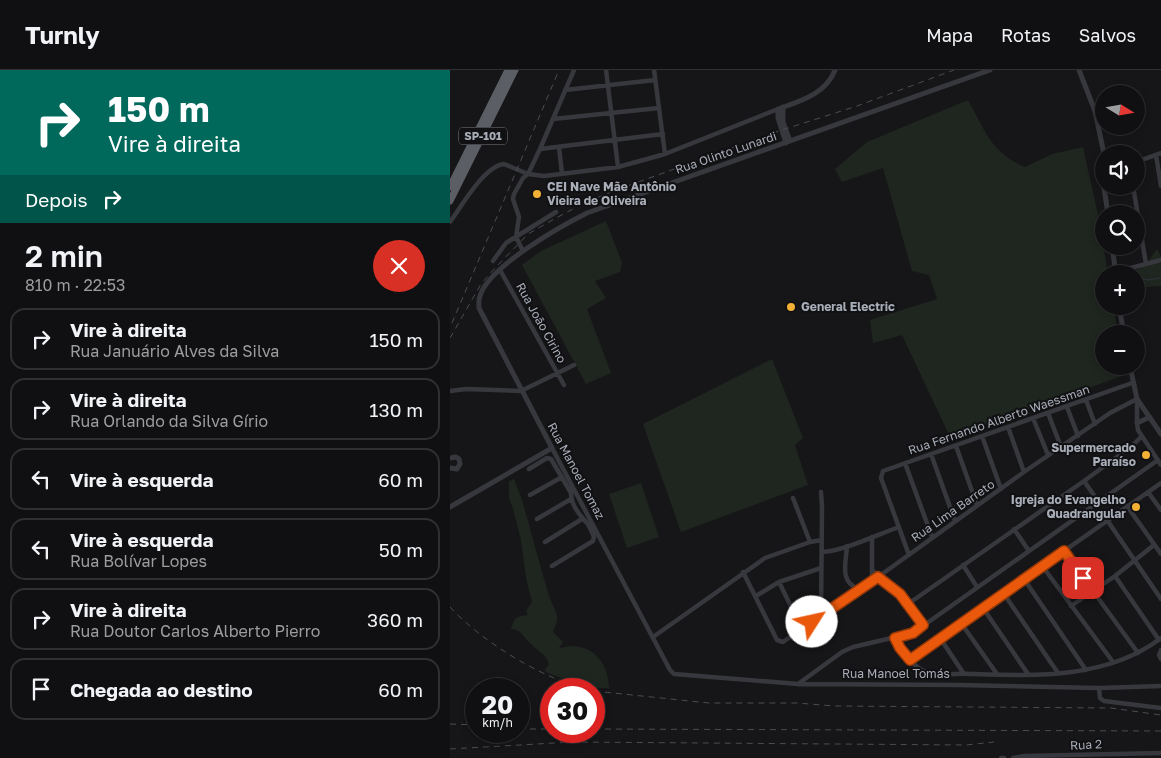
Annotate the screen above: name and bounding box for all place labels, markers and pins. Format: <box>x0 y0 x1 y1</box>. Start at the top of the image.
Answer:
place label: CEI Nave Mãe Antônio Vieira de Oliveira <box>547 179 676 208</box>
marker: CEI Nave Mãe Antônio Vieira de Oliveira <box>531 188 543 200</box>
place label: General Electric <box>801 299 895 314</box>
marker: General Electric <box>785 301 797 313</box>
place label: Supermercado Paraíso <box>1051 440 1136 469</box>
marker: Supermercado Paraíso <box>1140 449 1152 461</box>
place label: Igreja do Evangelho Quadrangular <box>1011 492 1126 521</box>
marker: Igreja do Evangelho Quadrangular <box>1130 501 1142 513</box>
pin <box>1062 557 1104 599</box>

